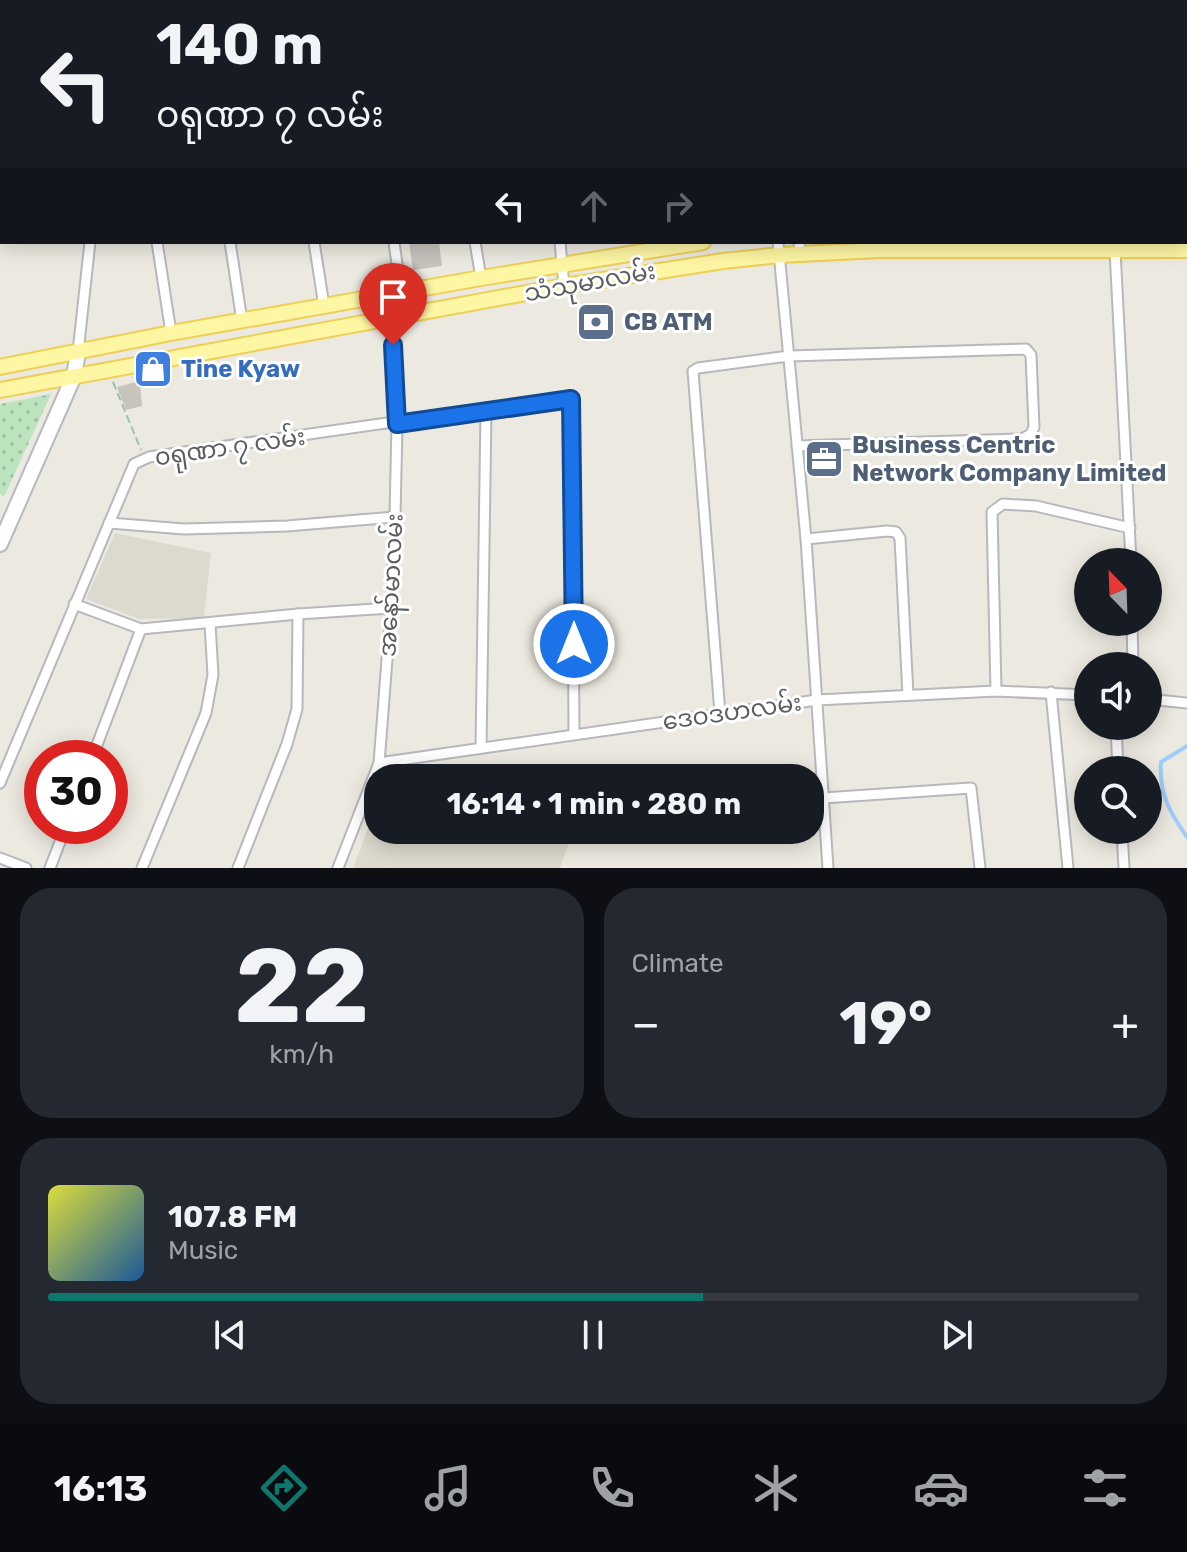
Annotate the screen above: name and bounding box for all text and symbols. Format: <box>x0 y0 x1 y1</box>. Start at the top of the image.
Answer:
text: 140 m <box>156 12 323 78</box>
icon: left <box>24 32 128 136</box>
text: ၀ရုဏာ ၇ လမ်း <box>156 93 384 136</box>
icon: left <box>488 184 532 228</box>
icon: ahead <box>572 184 616 228</box>
icon: right <box>656 184 700 228</box>
street label: သံသုမာလမ်း <box>522 255 659 312</box>
pin <box>359 263 427 345</box>
icon: arrive <box>371 275 415 319</box>
bank icon: CB ATM <box>575 301 617 343</box>
place label: CB ATM <box>624 308 713 336</box>
shop icon: Tine Kyaw <box>132 348 174 390</box>
place label: Tine Kyaw <box>181 355 300 383</box>
street label: ၀ရုဏာ ၇ လမ်း <box>153 421 308 476</box>
place label: Business Centric Network Company Limited <box>852 431 1166 487</box>
office icon: Business Centric Network Company Limited <box>803 438 845 480</box>
street label: အနော်မာလမ်း <box>371 512 414 658</box>
north arrow <box>1074 548 1162 636</box>
map controls <box>1074 548 1162 844</box>
position arrow <box>532 602 616 686</box>
button: sound <box>1074 652 1162 740</box>
street label: ဒေဝဒဟလမ်း <box>660 686 803 736</box>
speed limit sign: 30 <box>24 740 128 844</box>
button: search <box>1074 756 1162 844</box>
text: 16:14 · 1 min · 280 m <box>447 786 741 822</box>
text: 22 <box>234 925 369 1048</box>
text: Climate <box>632 948 724 979</box>
text: 19° <box>839 988 932 1059</box>
text: − <box>632 998 660 1050</box>
text: + <box>1112 998 1139 1050</box>
text: km/h <box>269 1039 334 1070</box>
text: 107.8 FM <box>168 1199 297 1235</box>
text: Music <box>168 1235 238 1266</box>
icon: previous <box>208 1313 252 1357</box>
icon: pause <box>571 1313 615 1357</box>
icon: next <box>935 1313 979 1357</box>
icon: directions <box>256 1460 312 1516</box>
icon: music <box>420 1460 476 1516</box>
icon: phone <box>584 1460 640 1516</box>
icon: climate <box>748 1460 804 1516</box>
icon: car <box>913 1460 969 1516</box>
icon: filters <box>1077 1460 1133 1516</box>
text: 16:13 <box>54 1467 148 1510</box>

